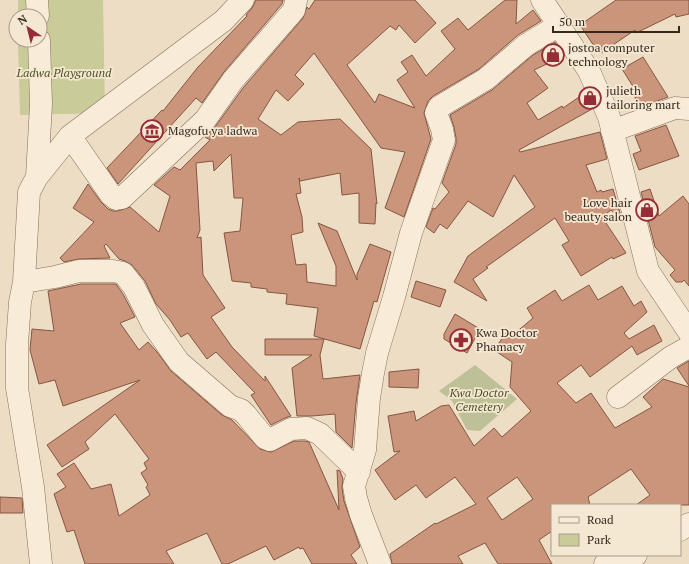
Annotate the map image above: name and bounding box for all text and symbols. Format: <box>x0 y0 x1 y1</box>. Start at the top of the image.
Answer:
north arrow <box>8 8 48 48</box>
scale bar <box>553 8 679 34</box>
text: N <box>15 11 30 28</box>
text: 50 m <box>559 14 586 29</box>
place label: jostoa computer technology <box>568 40 655 69</box>
shop icon: jostoa computer technology <box>540 42 566 68</box>
park label: Ladwa Playground <box>15 65 112 80</box>
place label: julieth tailoring mart <box>606 83 681 112</box>
shop icon: julieth tailoring mart <box>577 85 603 111</box>
museum icon: Magofu ya ladwa <box>139 118 165 144</box>
place label: Magofu ya ladwa <box>168 123 258 138</box>
place label: Love hair beauty salon <box>564 195 632 224</box>
shop icon: Love hair beauty salon <box>634 197 660 223</box>
place label: Kwa Doctor Phamacy <box>476 325 538 354</box>
pharmacy icon: Kwa Doctor Phamacy <box>448 327 474 353</box>
park label: Kwa Doctor Cemetery <box>448 385 510 414</box>
legend <box>551 504 681 556</box>
text: Road <box>587 512 614 527</box>
text: Park <box>587 532 612 547</box>

